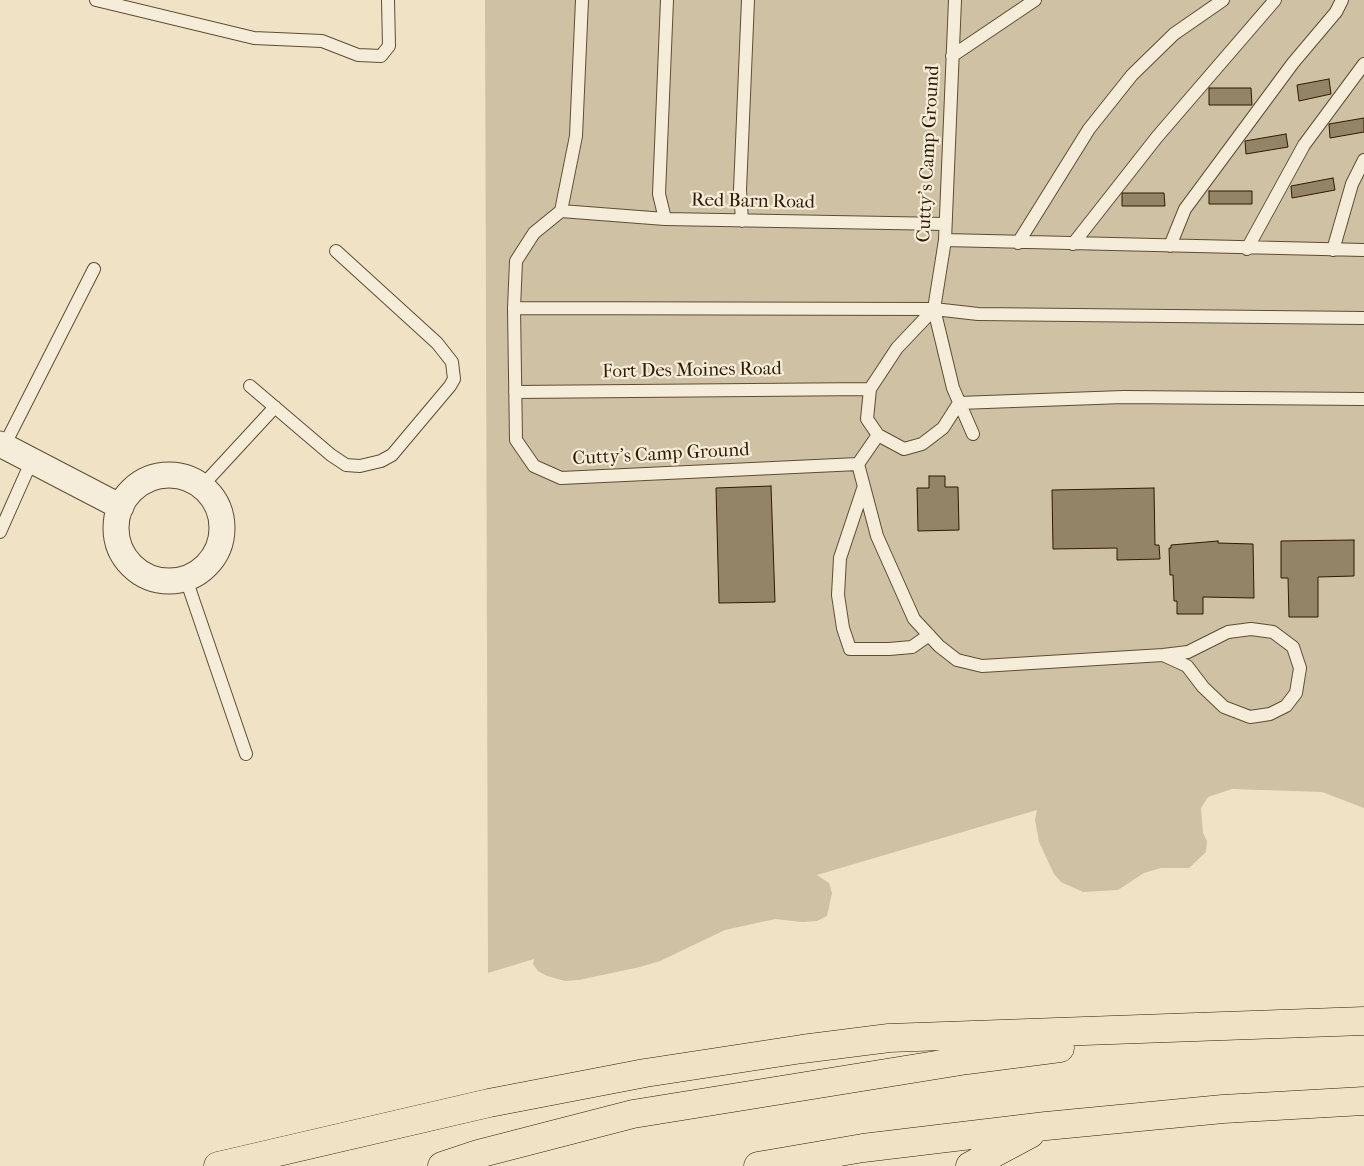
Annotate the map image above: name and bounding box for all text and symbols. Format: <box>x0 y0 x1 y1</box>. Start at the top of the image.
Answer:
street label: Cutty's Camp Ground <box>913 65 945 243</box>
street label: Red Barn Road <box>691 190 815 214</box>
street label: Fort Des Moines Road <box>602 358 782 384</box>
street label: Cutty's Camp Ground <box>572 439 750 471</box>

